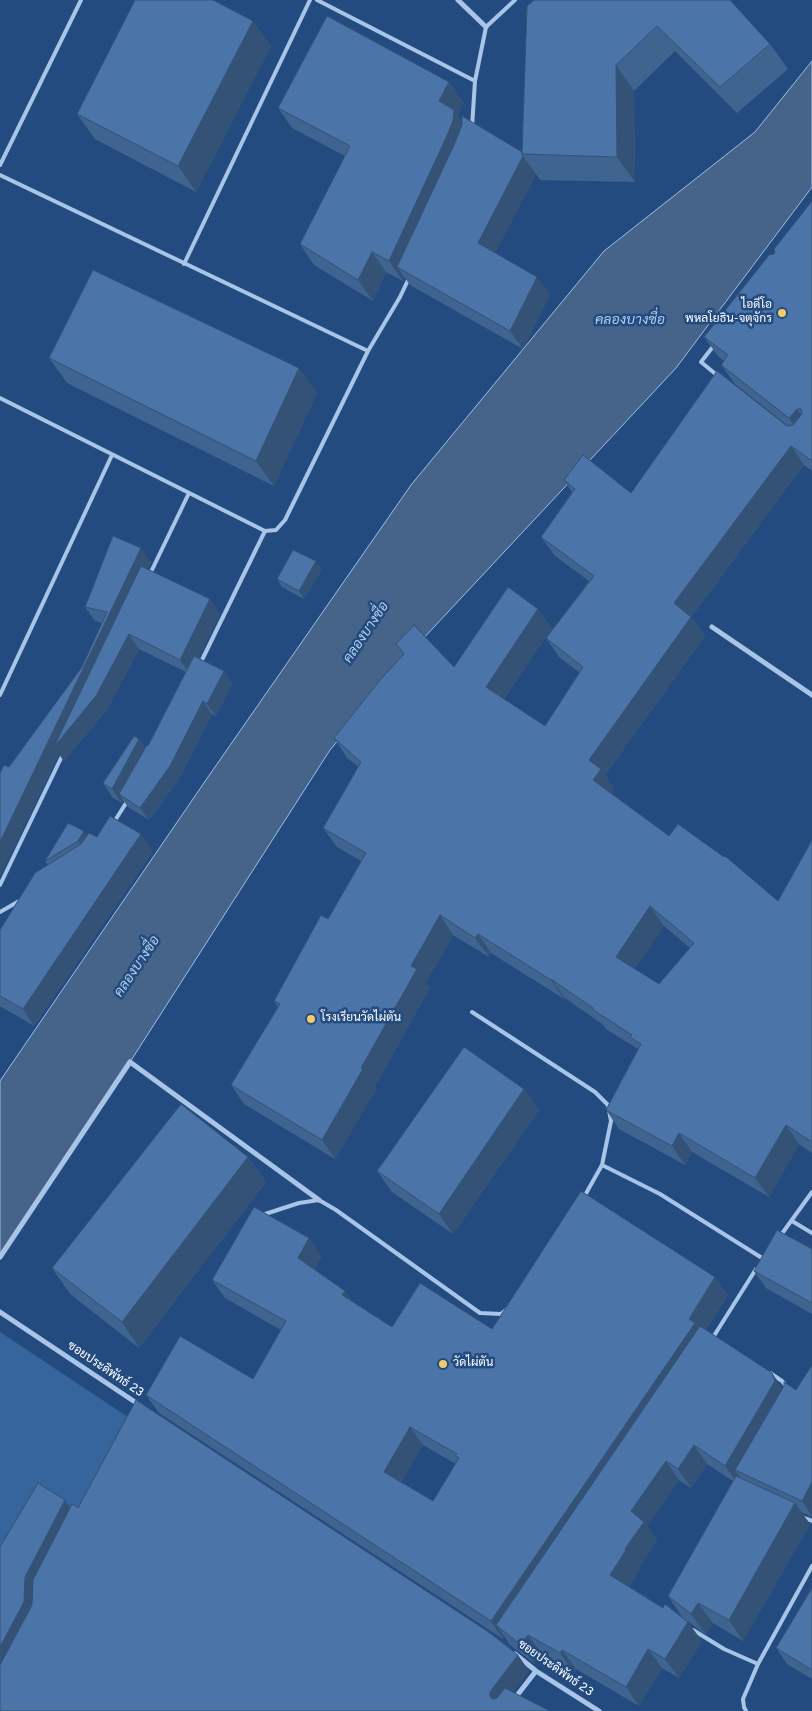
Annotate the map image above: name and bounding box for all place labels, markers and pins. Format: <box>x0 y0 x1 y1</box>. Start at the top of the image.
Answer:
place label: ไอดีโอ พหลโยธิน-จตุจักร <box>685 299 772 327</box>
marker: ไอดีโอ พหลโยธิน-จตุจักร <box>776 307 788 319</box>
place label: โรงเรียนวัดไผ่ตัน <box>321 1012 401 1026</box>
marker: โรงเรียนวัดไผ่ตัน <box>305 1013 317 1025</box>
place label: วัดไผ่ตัน <box>453 1357 493 1371</box>
marker: วัดไผ่ตัน <box>437 1358 449 1370</box>

